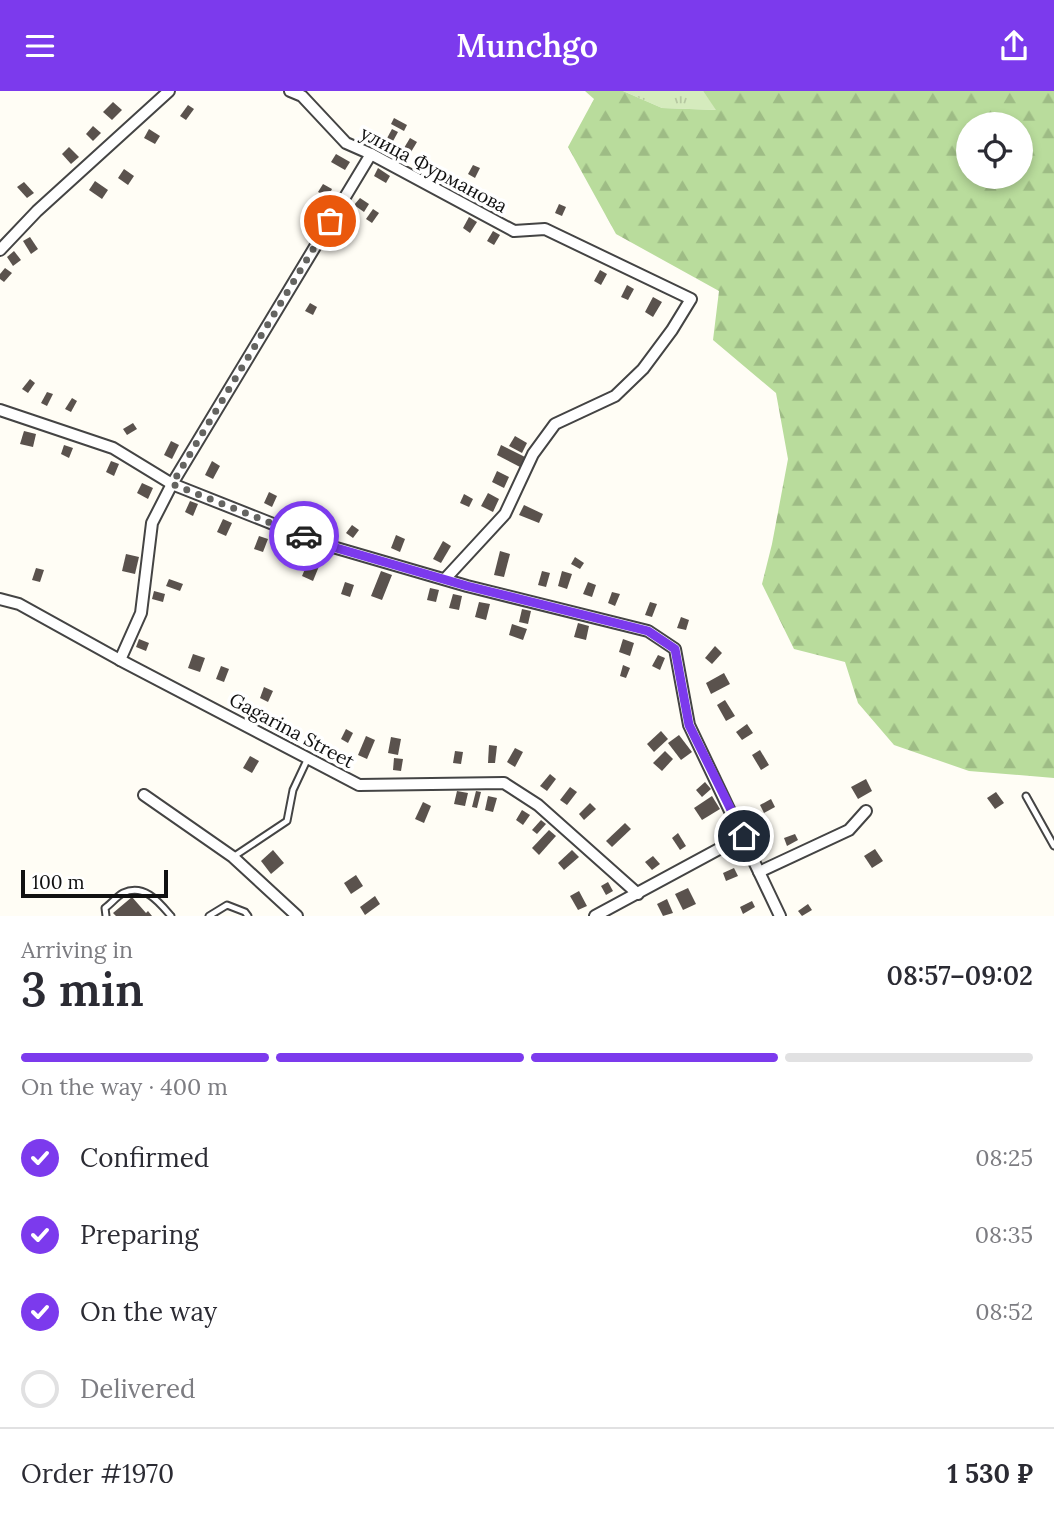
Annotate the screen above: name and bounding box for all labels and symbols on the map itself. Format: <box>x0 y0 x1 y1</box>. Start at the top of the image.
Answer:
street label: улица Фурманова <box>356 120 512 218</box>
pin <box>300 191 360 251</box>
courier <box>269 501 339 571</box>
street label: Gagarina Street <box>225 687 359 773</box>
pin <box>714 806 774 866</box>
scale bar <box>21 867 168 899</box>

